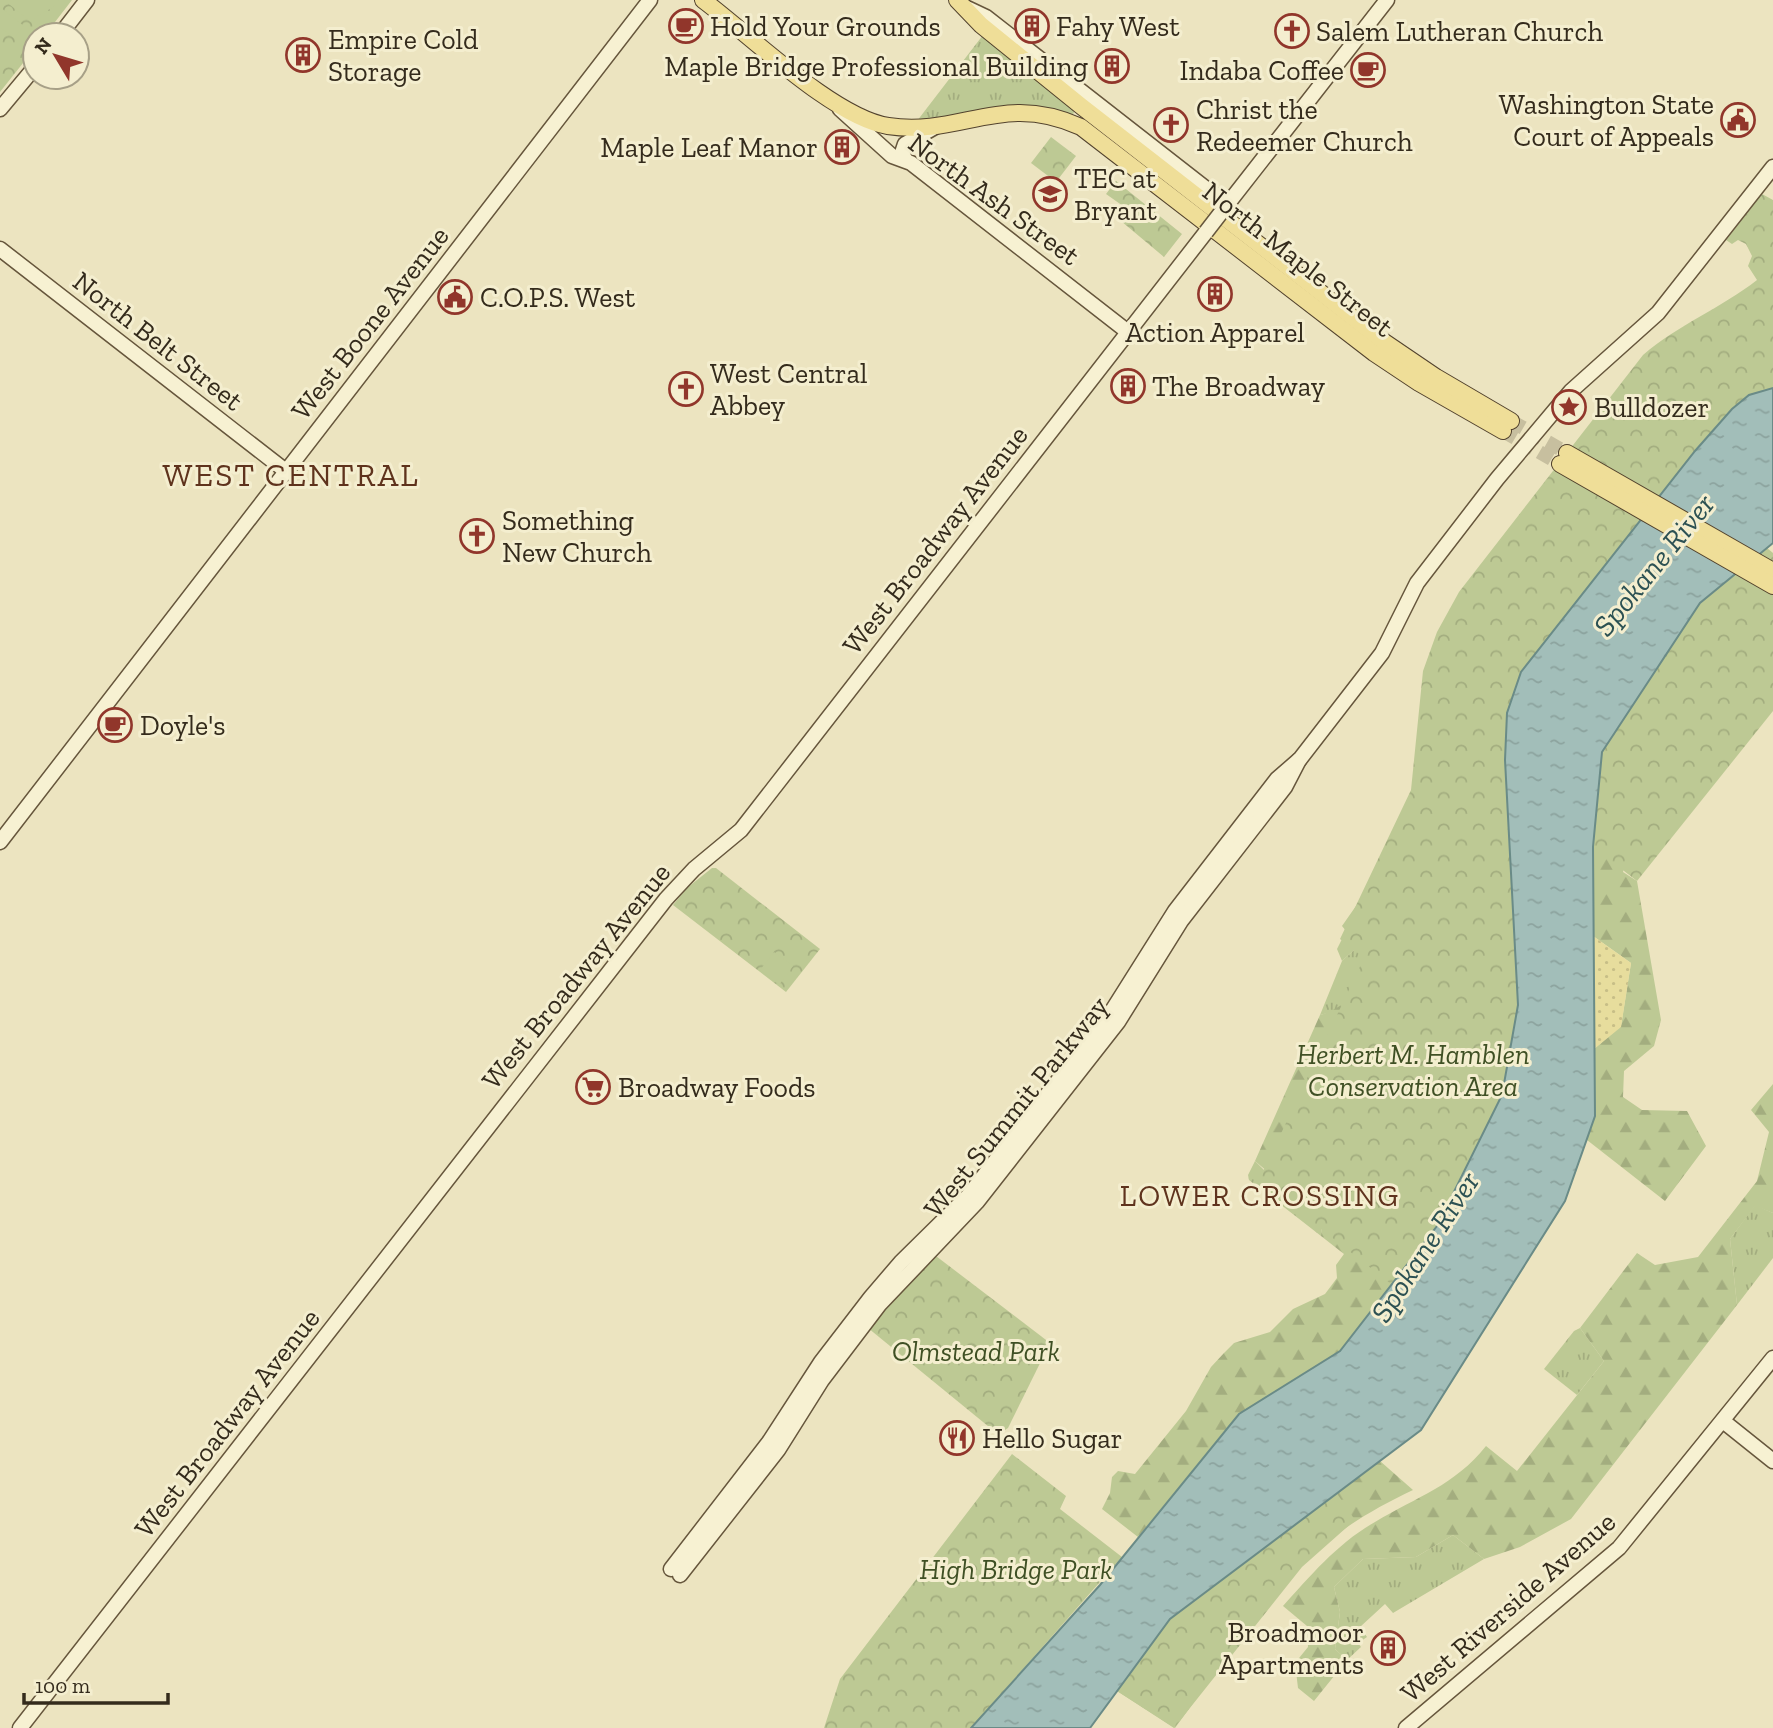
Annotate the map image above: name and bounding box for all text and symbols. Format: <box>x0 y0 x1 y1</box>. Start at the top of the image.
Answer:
cafe icon: Hold Your Grounds <box>667 7 705 45</box>
building icon: Fahy West <box>1013 7 1051 45</box>
place label: Hold Your Grounds <box>710 10 941 43</box>
place label: Fahy West <box>1056 10 1180 43</box>
church icon: Salem Lutheran Church <box>1273 12 1311 50</box>
place label: Salem Lutheran Church <box>1316 15 1603 48</box>
north arrow <box>21 21 91 91</box>
place label: Empire Cold Storage <box>328 23 478 88</box>
text: N <box>29 33 57 59</box>
building icon: Empire Cold Storage <box>284 36 322 74</box>
building icon: Maple Bridge Professional Building <box>1093 47 1131 85</box>
place label: Maple Bridge Professional Building <box>664 50 1088 83</box>
cafe icon: Indaba Coffee <box>1349 51 1387 89</box>
place label: Indaba Coffee <box>1179 54 1344 87</box>
place label: Washington State Court of Appeals <box>1499 88 1714 153</box>
place label: Christ the Redeemer Church <box>1196 93 1413 158</box>
public building icon: Washington State Court of Appeals <box>1719 101 1757 139</box>
church icon: Christ the Redeemer Church <box>1152 106 1190 144</box>
street label: North Ash Street <box>902 126 1086 272</box>
building icon: Maple Leaf Manor <box>823 128 861 166</box>
place label: Maple Leaf Manor <box>600 131 818 164</box>
place label: TEC at Bryant <box>1074 162 1158 227</box>
street label: North Maple Street <box>1196 174 1400 344</box>
school or university icon: TEC at Bryant <box>1031 175 1069 213</box>
street label: West Boone Avenue <box>284 220 456 426</box>
street label: North Belt Street <box>67 264 250 418</box>
building icon: Action Apparel <box>1196 275 1234 313</box>
public building icon: C.O.P.S. West <box>436 278 474 316</box>
place label: C.O.P.S. West <box>480 281 636 314</box>
place label: Action Apparel <box>1125 316 1305 349</box>
place label: West Central Abbey <box>710 357 867 422</box>
building icon: The Broadway <box>1109 367 1147 405</box>
church icon: West Central Abbey <box>667 370 705 408</box>
place label: The Broadway <box>1152 370 1326 403</box>
place icon: Bulldozer <box>1550 388 1588 426</box>
place label: Bulldozer <box>1594 391 1709 424</box>
street label: West Broadway Avenue <box>836 419 1034 661</box>
district label: WEST CENTRAL <box>162 456 420 494</box>
water label: Spokane River <box>1586 486 1723 643</box>
place label: Something New Church <box>502 504 652 569</box>
church icon: Something New Church <box>458 517 496 555</box>
cafe icon: Doyle's <box>96 706 134 744</box>
place label: Doyle's <box>140 709 226 742</box>
street label: West Broadway Avenue <box>475 856 677 1096</box>
street label: West Summit Parkway <box>917 989 1116 1224</box>
park label: Herbert M. Hamblen Conservation Area <box>1296 1038 1530 1103</box>
supermarket icon: Broadway Foods <box>574 1068 612 1106</box>
place label: Broadway Foods <box>618 1071 816 1104</box>
water label: Spokane River <box>1363 1164 1487 1329</box>
district label: LOWER CROSSING <box>1120 1178 1400 1214</box>
street label: West Broadway Avenue <box>128 1302 326 1544</box>
park label: Olmstead Park <box>892 1335 1060 1368</box>
restaurant icon: Hello Sugar <box>938 1419 976 1457</box>
place label: Hello Sugar <box>982 1422 1123 1455</box>
street label: West Riverside Avenue <box>1394 1505 1622 1709</box>
park label: High Bridge Park <box>919 1553 1113 1586</box>
place label: Broadmoor Apartments <box>1219 1616 1364 1681</box>
building icon: Broadmoor Apartments <box>1369 1629 1407 1667</box>
scale bar <box>24 1662 168 1706</box>
text: 100 m <box>35 1673 90 1698</box>

